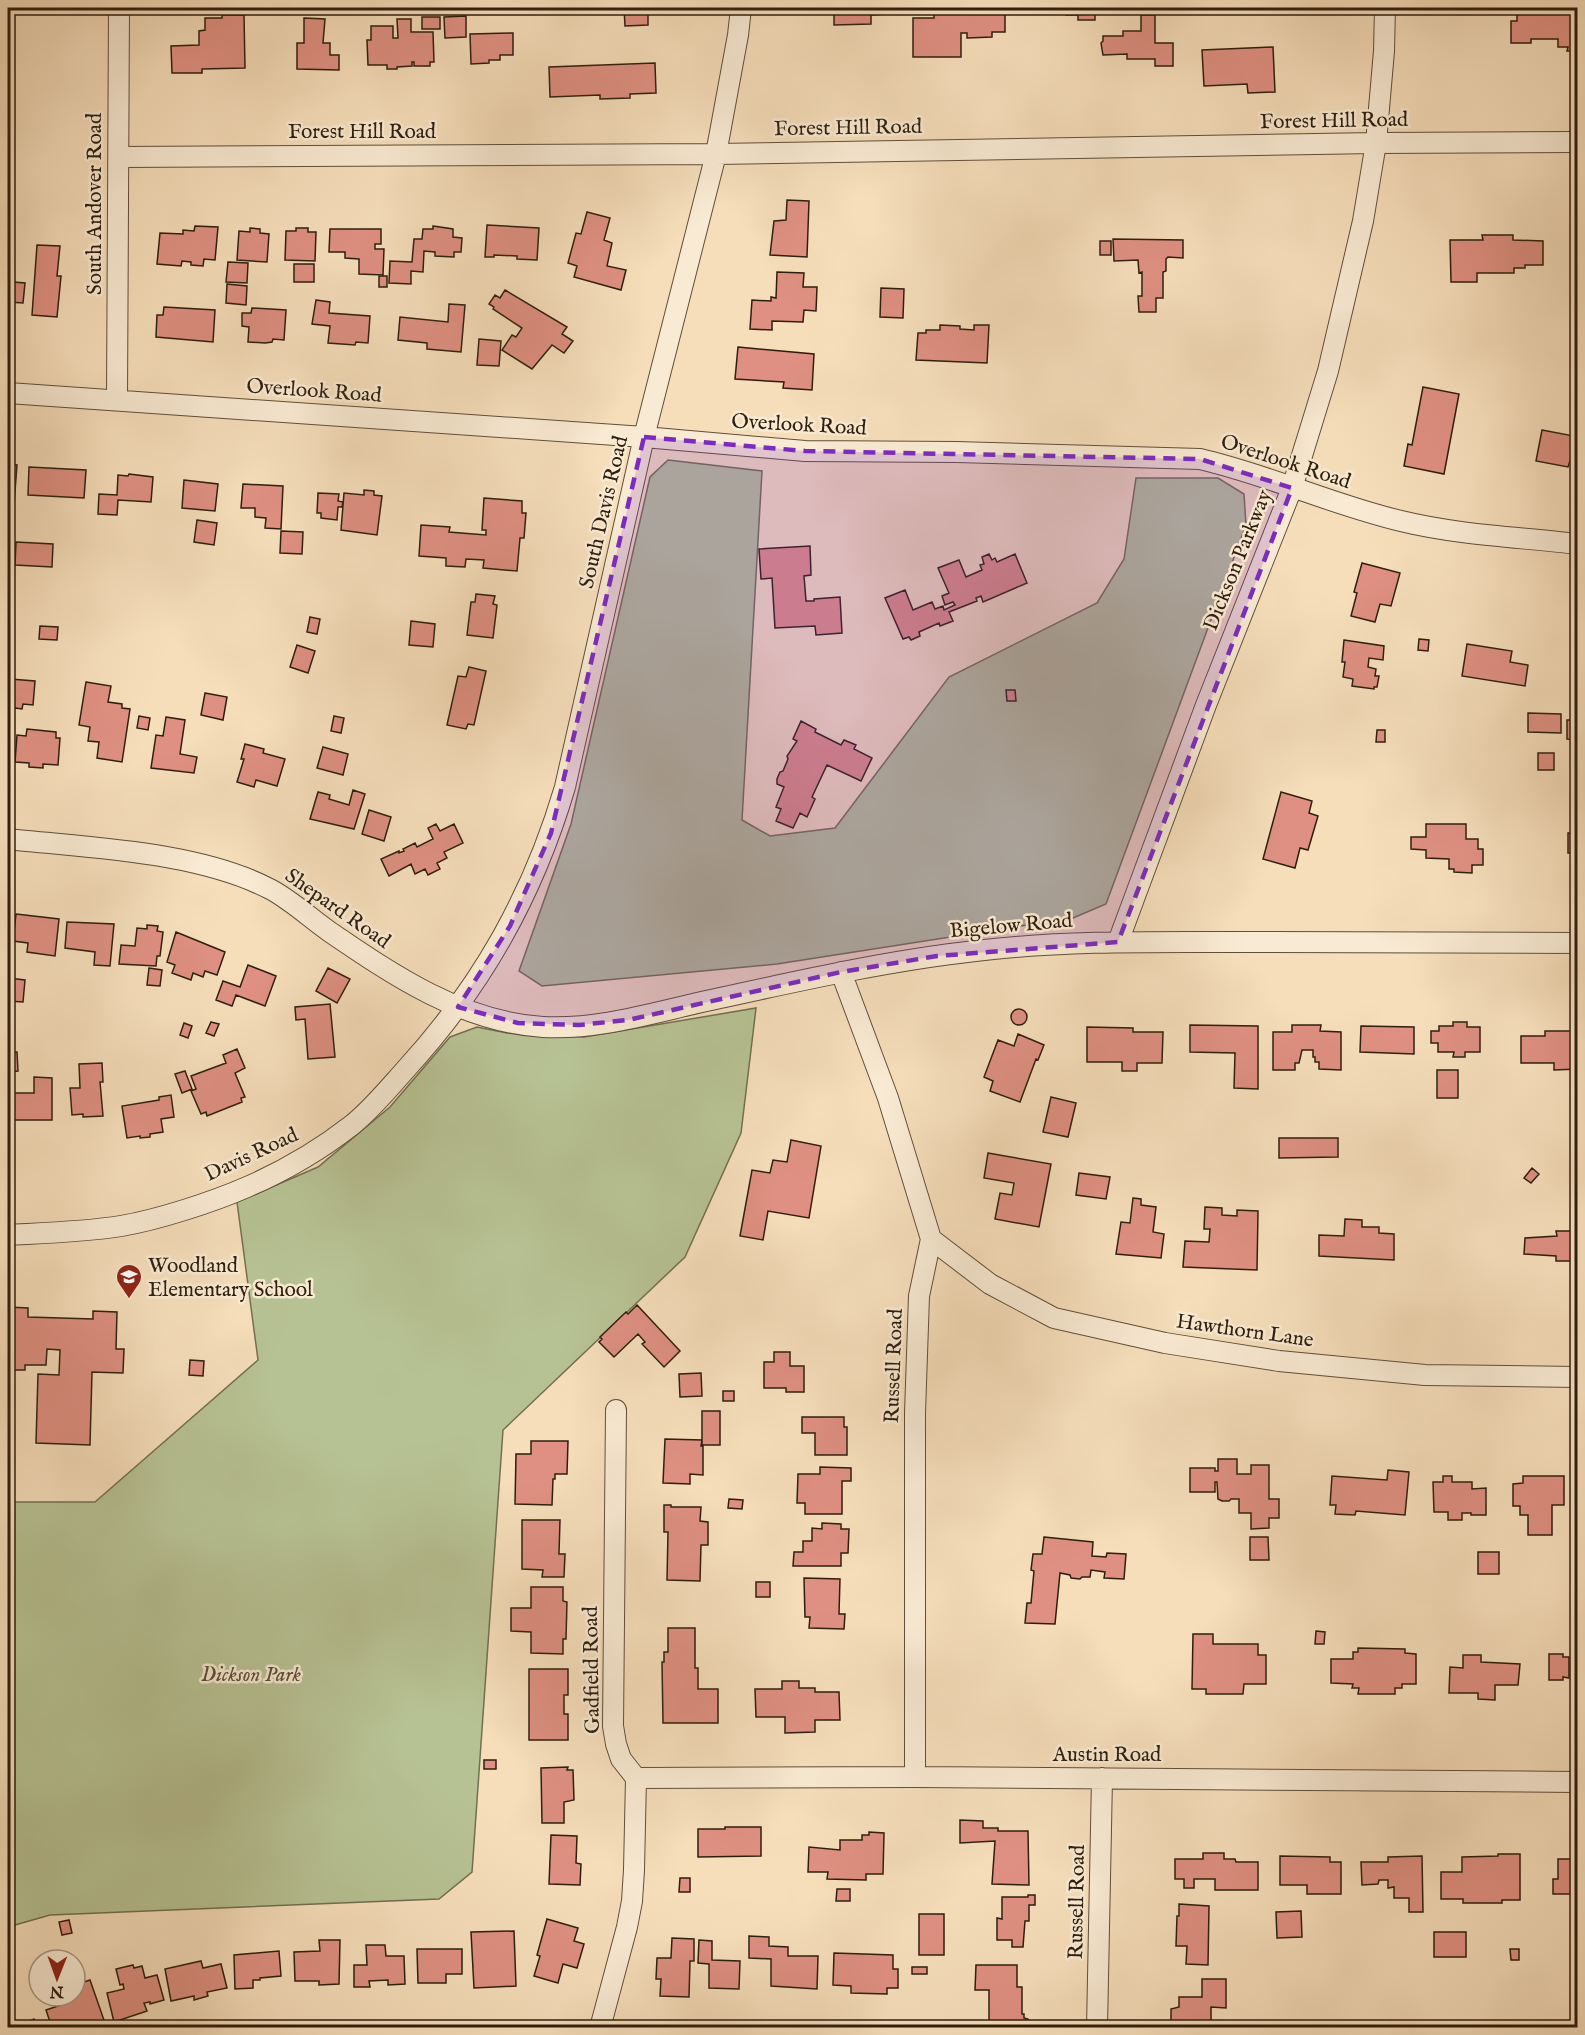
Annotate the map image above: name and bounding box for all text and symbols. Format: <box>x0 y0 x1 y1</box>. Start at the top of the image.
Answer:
street label: Forest Hill Road <box>1260 107 1409 136</box>
street label: South Andover Road <box>82 112 109 295</box>
street label: Forest Hill Road <box>774 114 923 143</box>
street label: Forest Hill Road <box>288 119 437 146</box>
street label: Overlook Road <box>245 373 383 410</box>
street label: Overlook Road <box>731 408 868 443</box>
street label: Overlook Road <box>1217 429 1355 496</box>
street label: South Davis Road <box>574 433 635 591</box>
street label: Dickson Parkway <box>1198 485 1279 635</box>
street label: Shepard Road <box>279 863 396 956</box>
street label: Bigelow Road <box>949 908 1074 945</box>
street label: Davis Road <box>201 1122 303 1189</box>
place label: Woodland Elementary School <box>148 1253 313 1304</box>
school or university icon: Woodland Elementary School <box>114 1262 144 1300</box>
street label: Russell Road <box>879 1307 910 1424</box>
street label: Hawthorn Lane <box>1174 1308 1316 1355</box>
street label: Gadfield Road <box>578 1605 607 1734</box>
park label: Dickson Park <box>201 1662 301 1689</box>
street label: Austin Road <box>1052 1742 1162 1769</box>
street label: Russell Road <box>1063 1844 1092 1960</box>
north arrow <box>27 1948 87 2008</box>
text: N <box>50 1981 65 2001</box>

